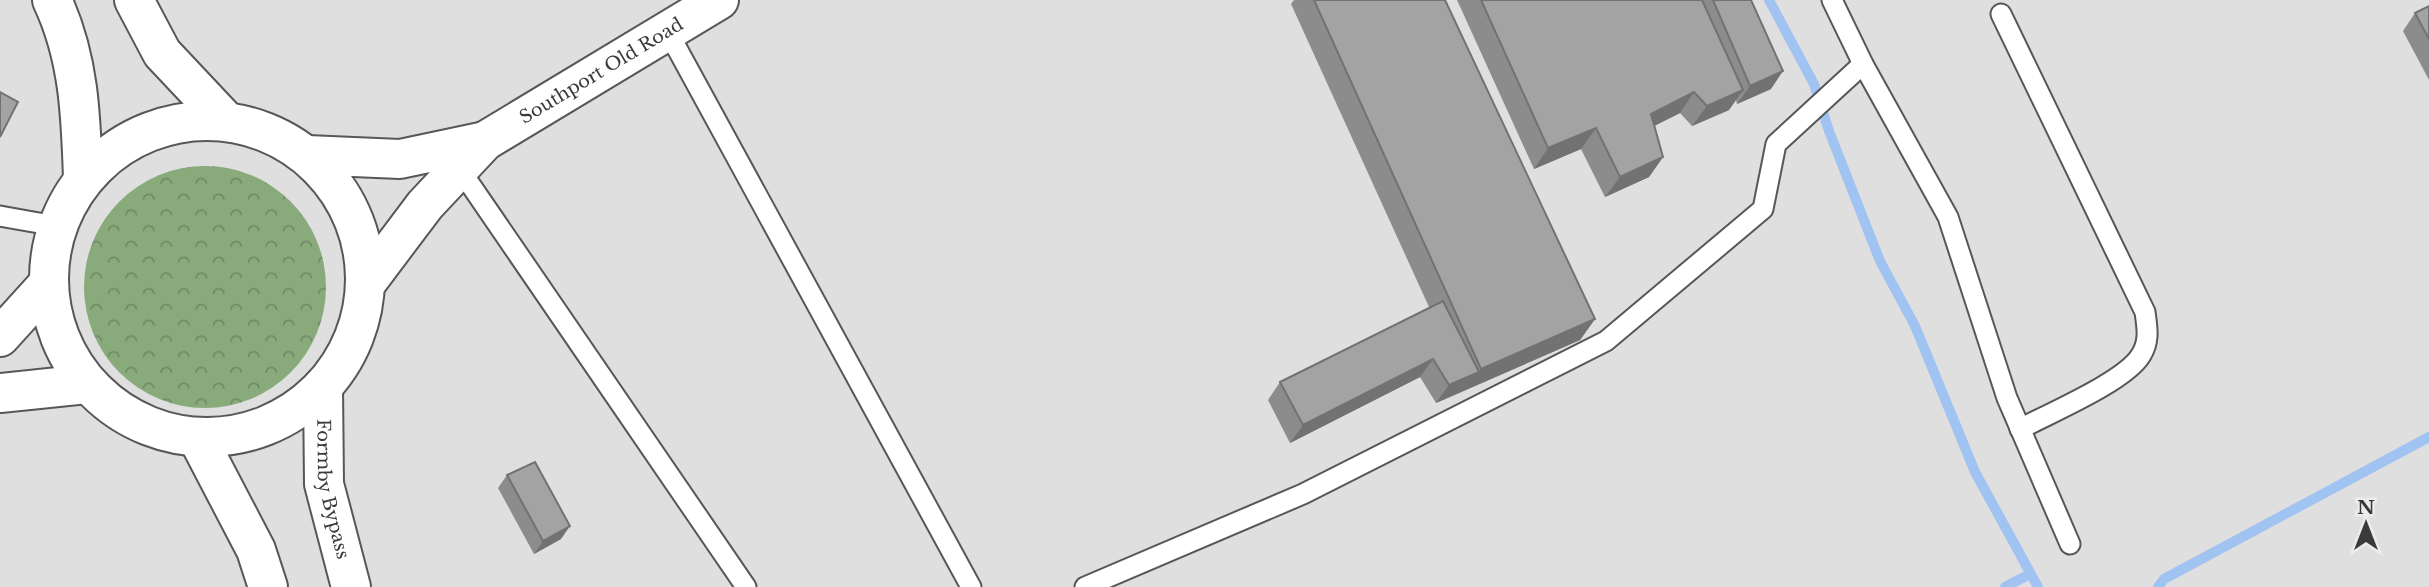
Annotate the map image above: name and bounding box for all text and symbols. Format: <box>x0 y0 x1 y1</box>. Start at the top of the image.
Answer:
street label: Southport Old Road <box>516 13 687 129</box>
street label: Formby Bypass <box>312 419 354 561</box>
north arrow <box>2331 489 2401 559</box>
text: N <box>2357 496 2375 519</box>

